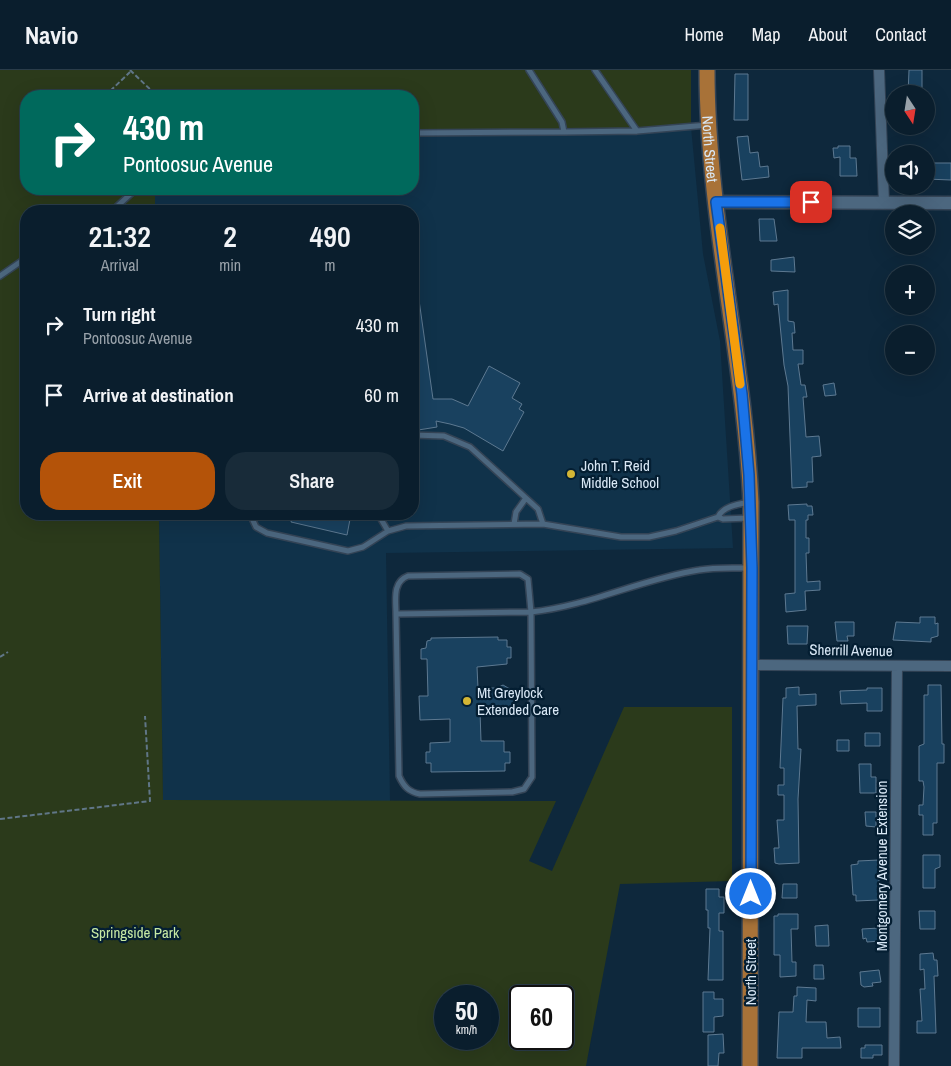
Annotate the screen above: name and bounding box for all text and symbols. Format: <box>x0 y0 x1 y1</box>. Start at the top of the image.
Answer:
text: Navio <box>25 19 79 51</box>
text: Home <box>684 22 724 47</box>
text: Map <box>752 22 781 47</box>
text: About <box>809 22 847 47</box>
text: Contact <box>875 22 926 47</box>
north arrow <box>885 85 935 135</box>
map controls <box>885 85 935 375</box>
text: 430 m <box>123 104 204 151</box>
icon: right <box>40 110 105 175</box>
street label: North Street <box>698 115 724 184</box>
button: sound <box>885 145 935 195</box>
text: Pontoosuc Avenue <box>123 149 273 179</box>
pin <box>790 181 832 223</box>
icon: arrive <box>797 188 825 216</box>
button: layers <box>885 205 935 255</box>
text: 21:32 <box>88 216 151 256</box>
text: 2 <box>223 216 237 256</box>
text: 490 <box>310 216 351 256</box>
text: Arrival <box>101 254 139 276</box>
text: min <box>219 254 241 276</box>
text: m <box>325 254 336 276</box>
button: + <box>885 265 935 315</box>
text: Turn right <box>83 301 155 327</box>
icon: right <box>40 311 68 339</box>
text: 430 m <box>356 312 399 338</box>
button: − <box>885 325 935 375</box>
text: Pontoosuc Avenue <box>83 327 192 349</box>
icon: arrive <box>40 381 68 409</box>
text: Arrive at destination <box>83 382 234 408</box>
text: 60 m <box>364 382 399 408</box>
button: Exit <box>40 452 215 510</box>
button: Share <box>225 452 399 510</box>
place label: John T. Reid Middle School <box>581 455 659 493</box>
marker: John T. Reid Middle School <box>565 468 577 480</box>
street label: Sherrill Avenue <box>809 639 893 661</box>
place label: Mt Greylock Extended Care <box>477 682 559 720</box>
marker: Mt Greylock Extended Care <box>461 695 473 707</box>
street label: Montgomery Avenue Extension <box>871 781 892 951</box>
position arrow <box>724 867 776 919</box>
park label: Springside Park <box>91 922 180 943</box>
street label: North Street <box>740 938 761 1005</box>
speed limit sign: 60 <box>509 985 574 1050</box>
text: 50 <box>455 994 478 1028</box>
text: km/h <box>456 1022 477 1038</box>

